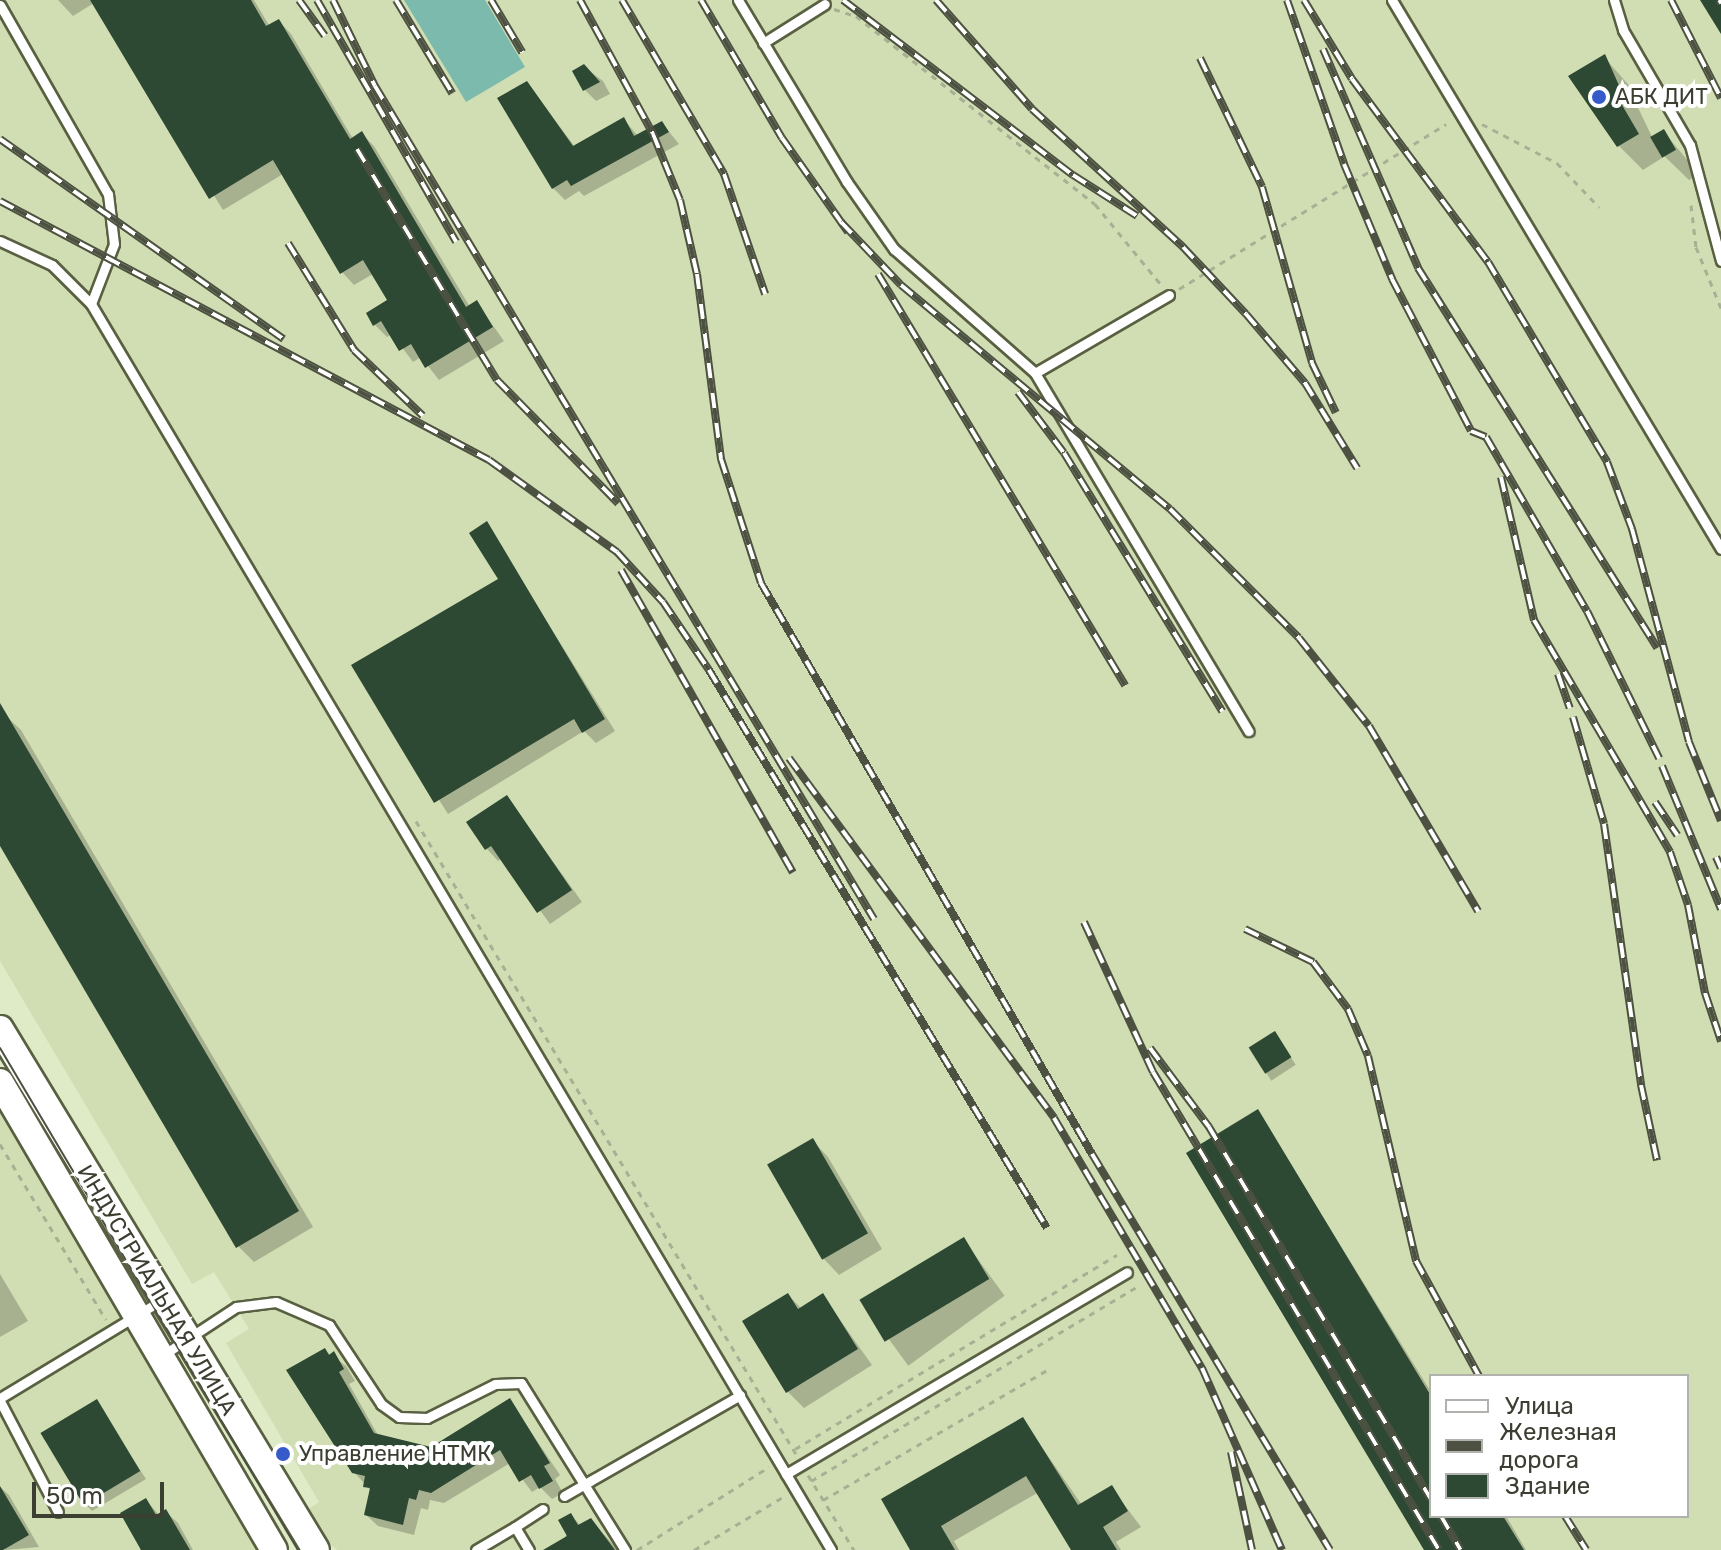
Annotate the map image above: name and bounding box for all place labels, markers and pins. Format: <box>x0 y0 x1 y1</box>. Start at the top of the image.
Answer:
place label: АБК ДИТ <box>1615 84 1708 110</box>
marker: АБК ДИТ <box>1590 88 1608 106</box>
place label: Управление НТМК <box>299 1441 491 1467</box>
marker: Управление НТМК <box>274 1445 292 1463</box>

